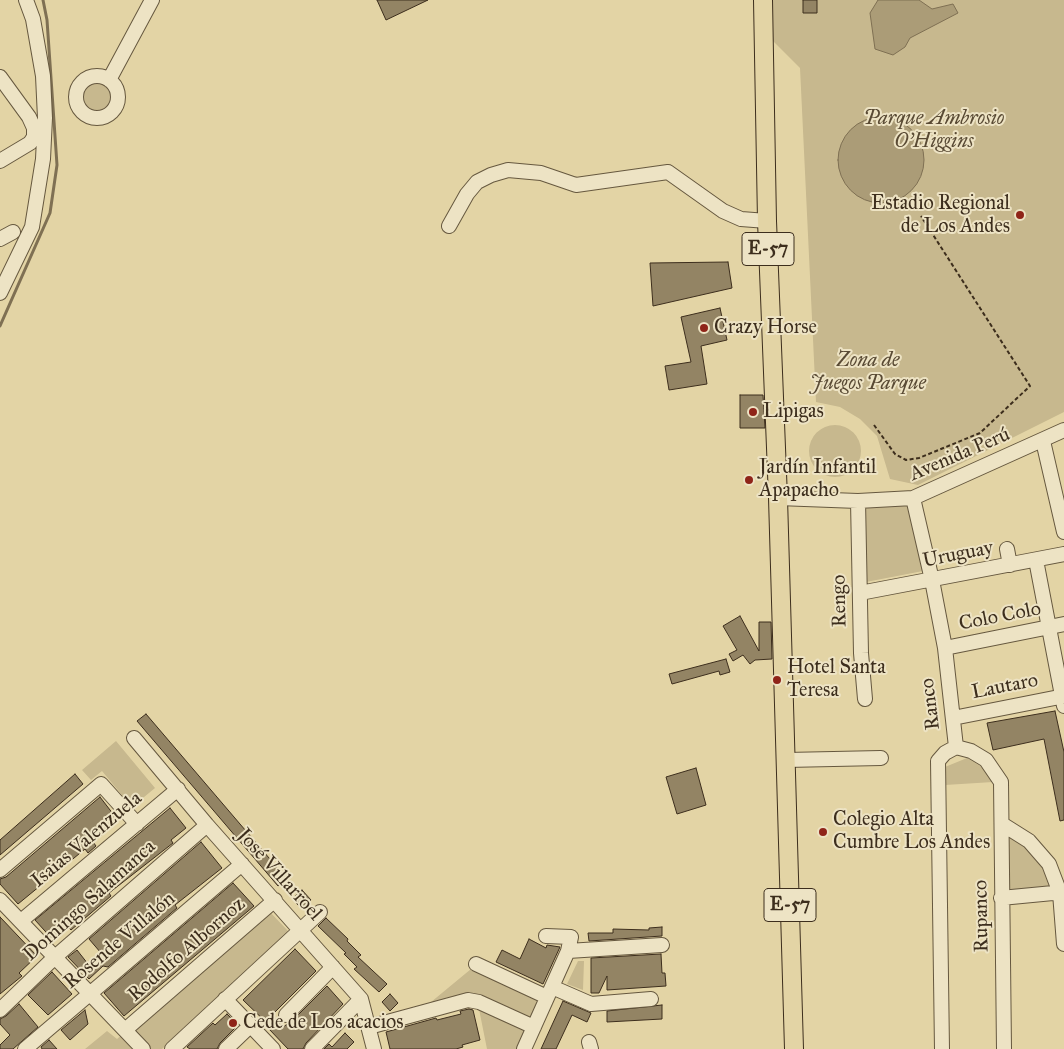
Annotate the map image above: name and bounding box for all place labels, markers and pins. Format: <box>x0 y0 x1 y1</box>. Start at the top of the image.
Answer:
place label: Estadio Regional de Los Andes <box>871 192 1010 239</box>
marker: Estadio Regional de Los Andes <box>1014 209 1026 221</box>
place label: Crazy Horse <box>714 316 817 340</box>
marker: Crazy Horse <box>698 322 710 334</box>
place label: Lipigas <box>763 400 824 424</box>
marker: Lipigas <box>747 406 759 418</box>
place label: Jardín Infantil Apapacho <box>759 456 876 503</box>
marker: Jardín Infantil Apapacho <box>743 474 755 486</box>
place label: Hotel Santa Teresa <box>787 656 886 703</box>
marker: Hotel Santa Teresa <box>771 674 783 686</box>
place label: Colegio Alta Cumbre Los Andes <box>833 808 990 855</box>
marker: Colegio Alta Cumbre Los Andes <box>817 826 829 838</box>
place label: Cede de Los acacios <box>243 1011 404 1035</box>
marker: Cede de Los acacios <box>227 1017 239 1029</box>

